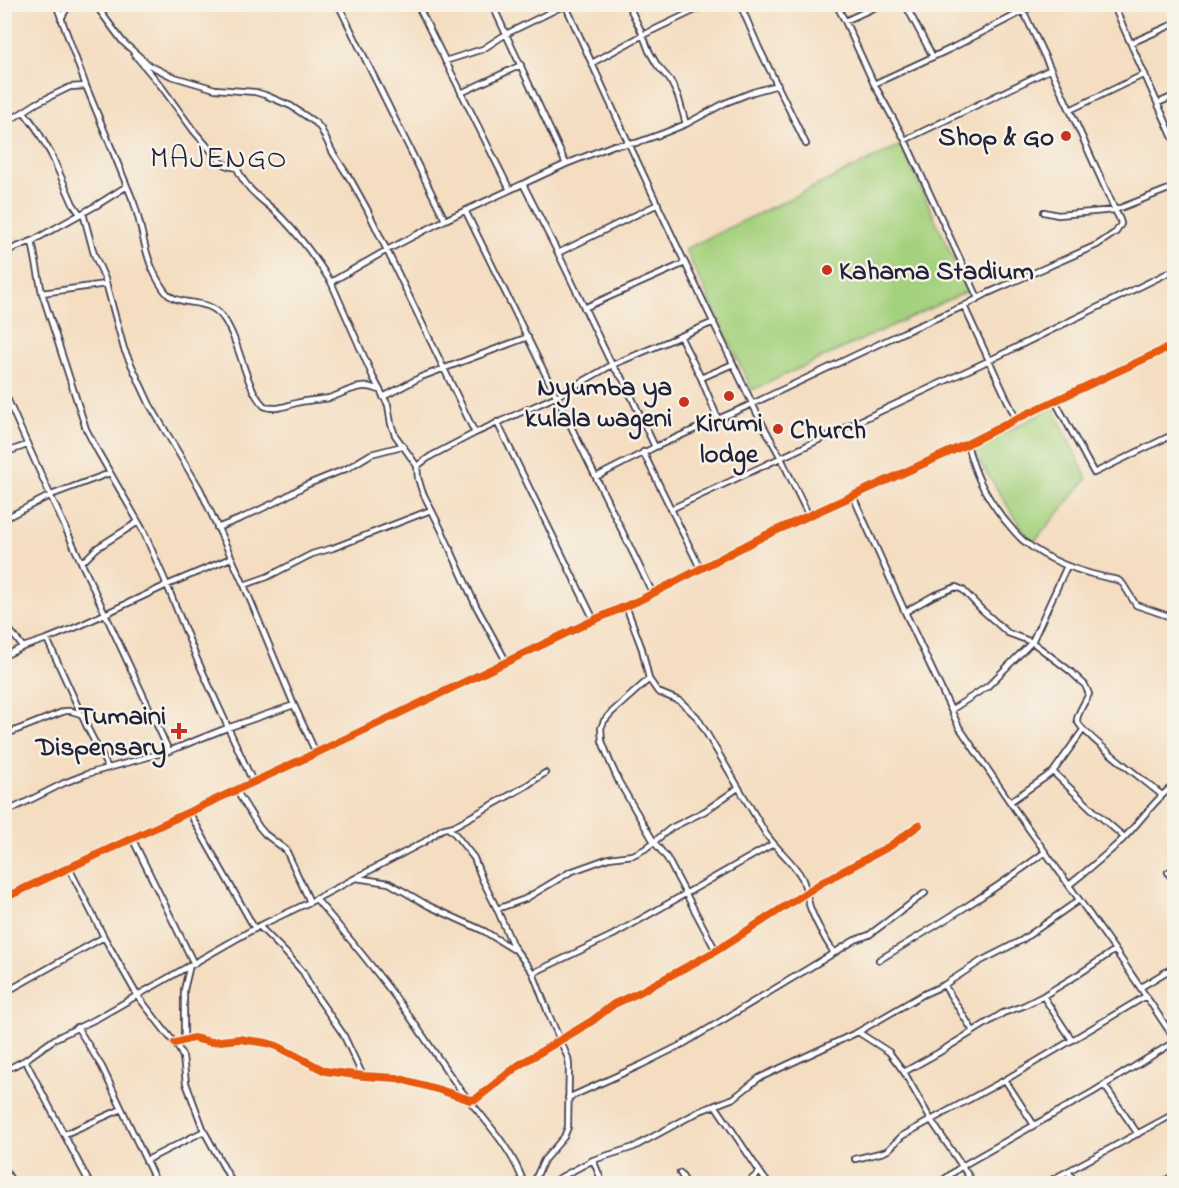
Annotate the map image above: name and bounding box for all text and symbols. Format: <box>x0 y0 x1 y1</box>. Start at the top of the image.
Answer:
place label: Shop & Go <box>938 119 1054 158</box>
marker: Shop & Go <box>1059 129 1073 143</box>
district label: MAJENGO <box>150 138 288 182</box>
place label: Kahama Stadium <box>839 253 1034 292</box>
marker: Kahama Stadium <box>820 263 834 277</box>
place label: Nyumba ya kulala wageni <box>525 369 672 440</box>
marker: Kirumi lodge <box>722 389 736 403</box>
marker: Nyumba ya kulala wageni <box>677 395 691 409</box>
place label: Kirumi lodge <box>695 405 763 476</box>
place label: Church <box>790 412 866 451</box>
marker: Church <box>771 422 785 436</box>
place label: Tumaini Dispensary <box>34 698 166 768</box>
marker: Tumaini Dispensary <box>170 722 188 740</box>

